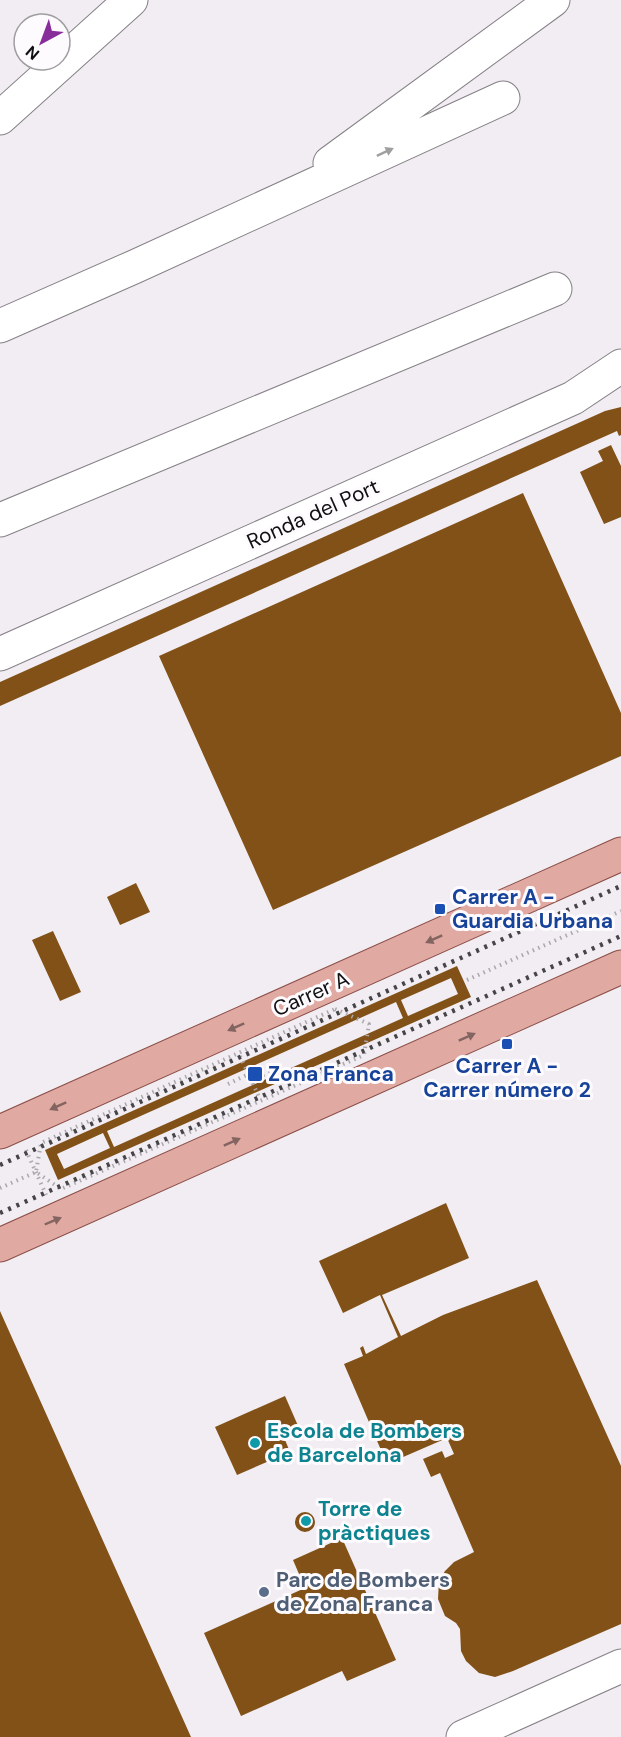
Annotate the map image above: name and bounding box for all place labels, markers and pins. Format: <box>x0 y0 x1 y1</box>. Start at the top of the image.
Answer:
place label: Carrer A - Guardia Urbana <box>452 883 613 935</box>
marker: Carrer A - Guardia Urbana <box>433 902 447 916</box>
marker: Carrer A - Carrer número 2 <box>500 1037 514 1051</box>
place label: Carrer A - Carrer número 2 <box>423 1052 591 1104</box>
place label: Zona Franca <box>268 1060 394 1088</box>
marker: Zona Franca <box>246 1065 264 1083</box>
place label: Escola de Bombers de Barcelona <box>267 1417 462 1469</box>
marker: Escola de Bombers de Barcelona <box>248 1436 262 1450</box>
place label: Torre de pràctiques <box>318 1495 431 1547</box>
marker: Torre de pràctiques <box>299 1514 313 1528</box>
place label: Parc de Bombers de Zona Franca <box>276 1566 450 1618</box>
marker: Parc de Bombers de Zona Franca <box>257 1585 271 1599</box>

